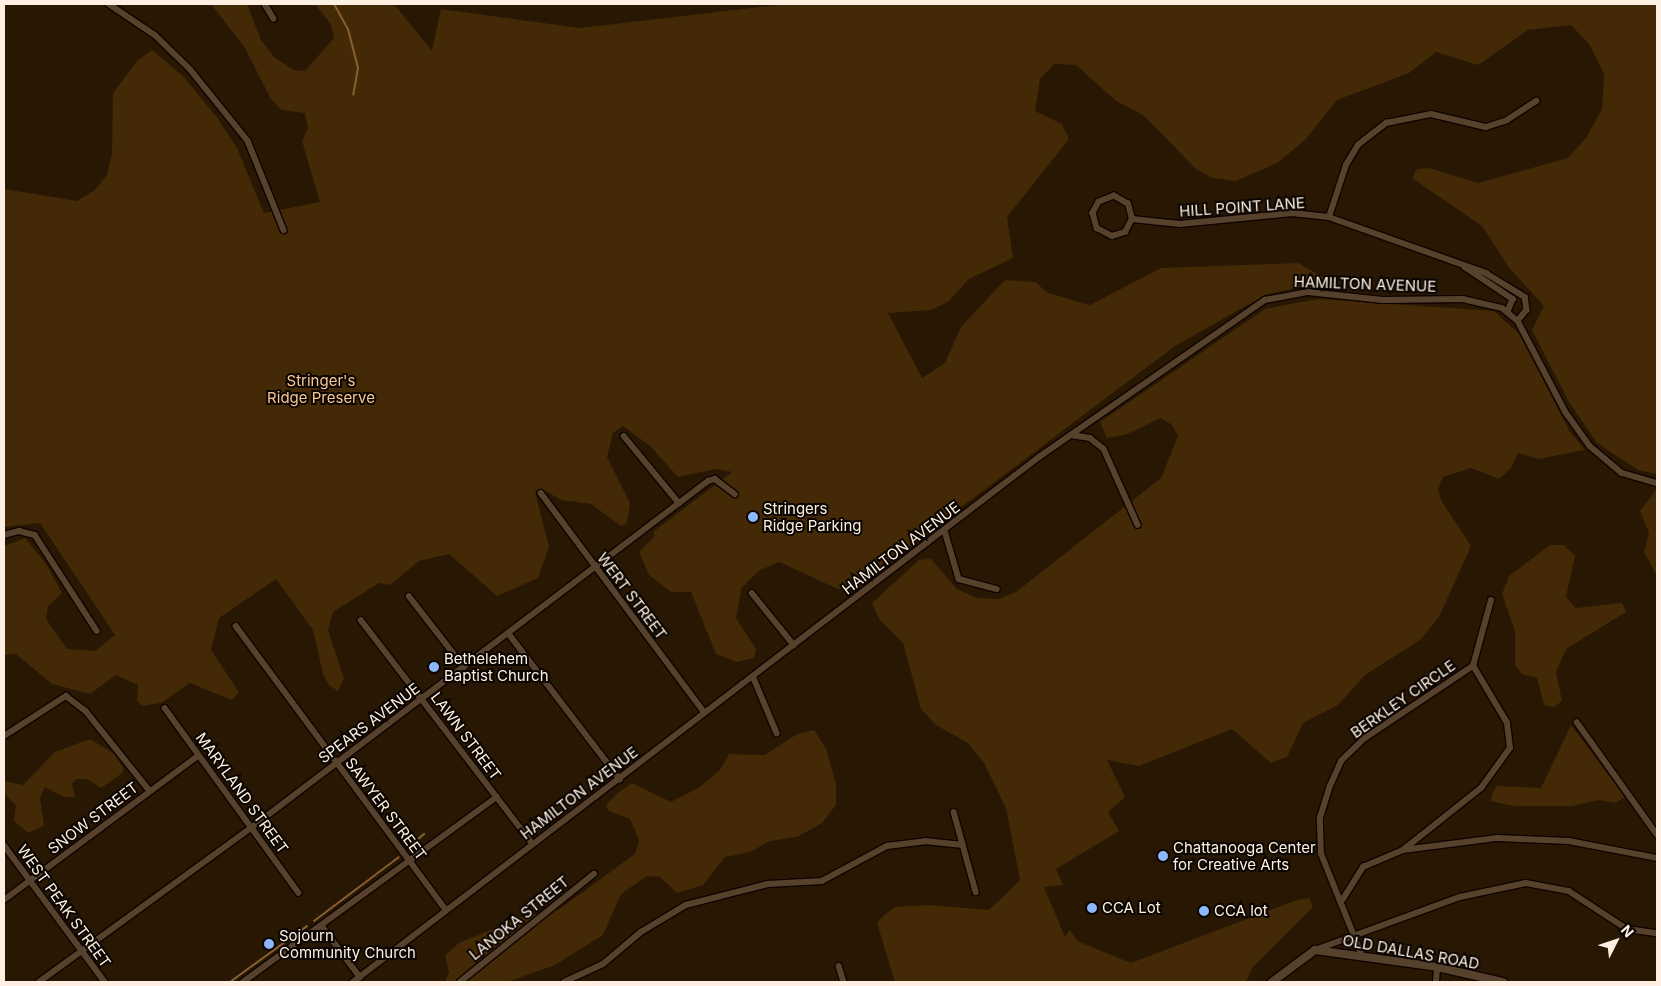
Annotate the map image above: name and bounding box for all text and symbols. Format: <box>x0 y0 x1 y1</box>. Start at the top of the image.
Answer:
street label: HILL POINT LANE <box>1179 194 1305 220</box>
street label: HAMILTON AVENUE <box>1293 273 1437 295</box>
park label: Stringer's Ridge Preserve <box>267 371 375 406</box>
street label: HAMILTON AVENUE <box>839 498 963 598</box>
place label: Stringers Ridge Parking <box>763 499 861 534</box>
marker: Stringers Ridge Parking <box>747 511 759 523</box>
street label: WERT STREET <box>594 549 670 643</box>
place label: Bethelehem Baptist Church <box>444 649 549 684</box>
street label: BERKLEY CIRCLE <box>1347 656 1459 742</box>
marker: Bethelehem Baptist Church <box>428 661 440 673</box>
street label: SPEARS AVENUE <box>315 679 423 767</box>
street label: LAWN STREET <box>427 689 505 783</box>
street label: MARYLAND STREET <box>192 729 292 857</box>
street label: HAMILTON AVENUE <box>517 743 641 843</box>
street label: SAWYER STREET <box>342 754 430 864</box>
street label: SNOW STREET <box>44 778 142 858</box>
place label: Chattanooga Center for Creative Arts <box>1173 838 1316 873</box>
street label: WEST PEAK STREET <box>13 841 115 971</box>
marker: Chattanooga Center for Creative Arts <box>1157 850 1169 862</box>
street label: LANOKA STREET <box>466 872 572 964</box>
place label: CCA Lot <box>1102 899 1161 917</box>
marker: CCA Lot <box>1086 902 1098 914</box>
place label: CCA lot <box>1214 902 1268 920</box>
marker: CCA lot <box>1198 905 1210 917</box>
north arrow <box>1591 916 1641 966</box>
text: N <box>1618 921 1638 940</box>
place label: Sojourn Community Church <box>279 926 416 961</box>
street label: OLD DALLAS ROAD <box>1341 931 1481 973</box>
marker: Sojourn Community Church <box>263 938 275 950</box>

